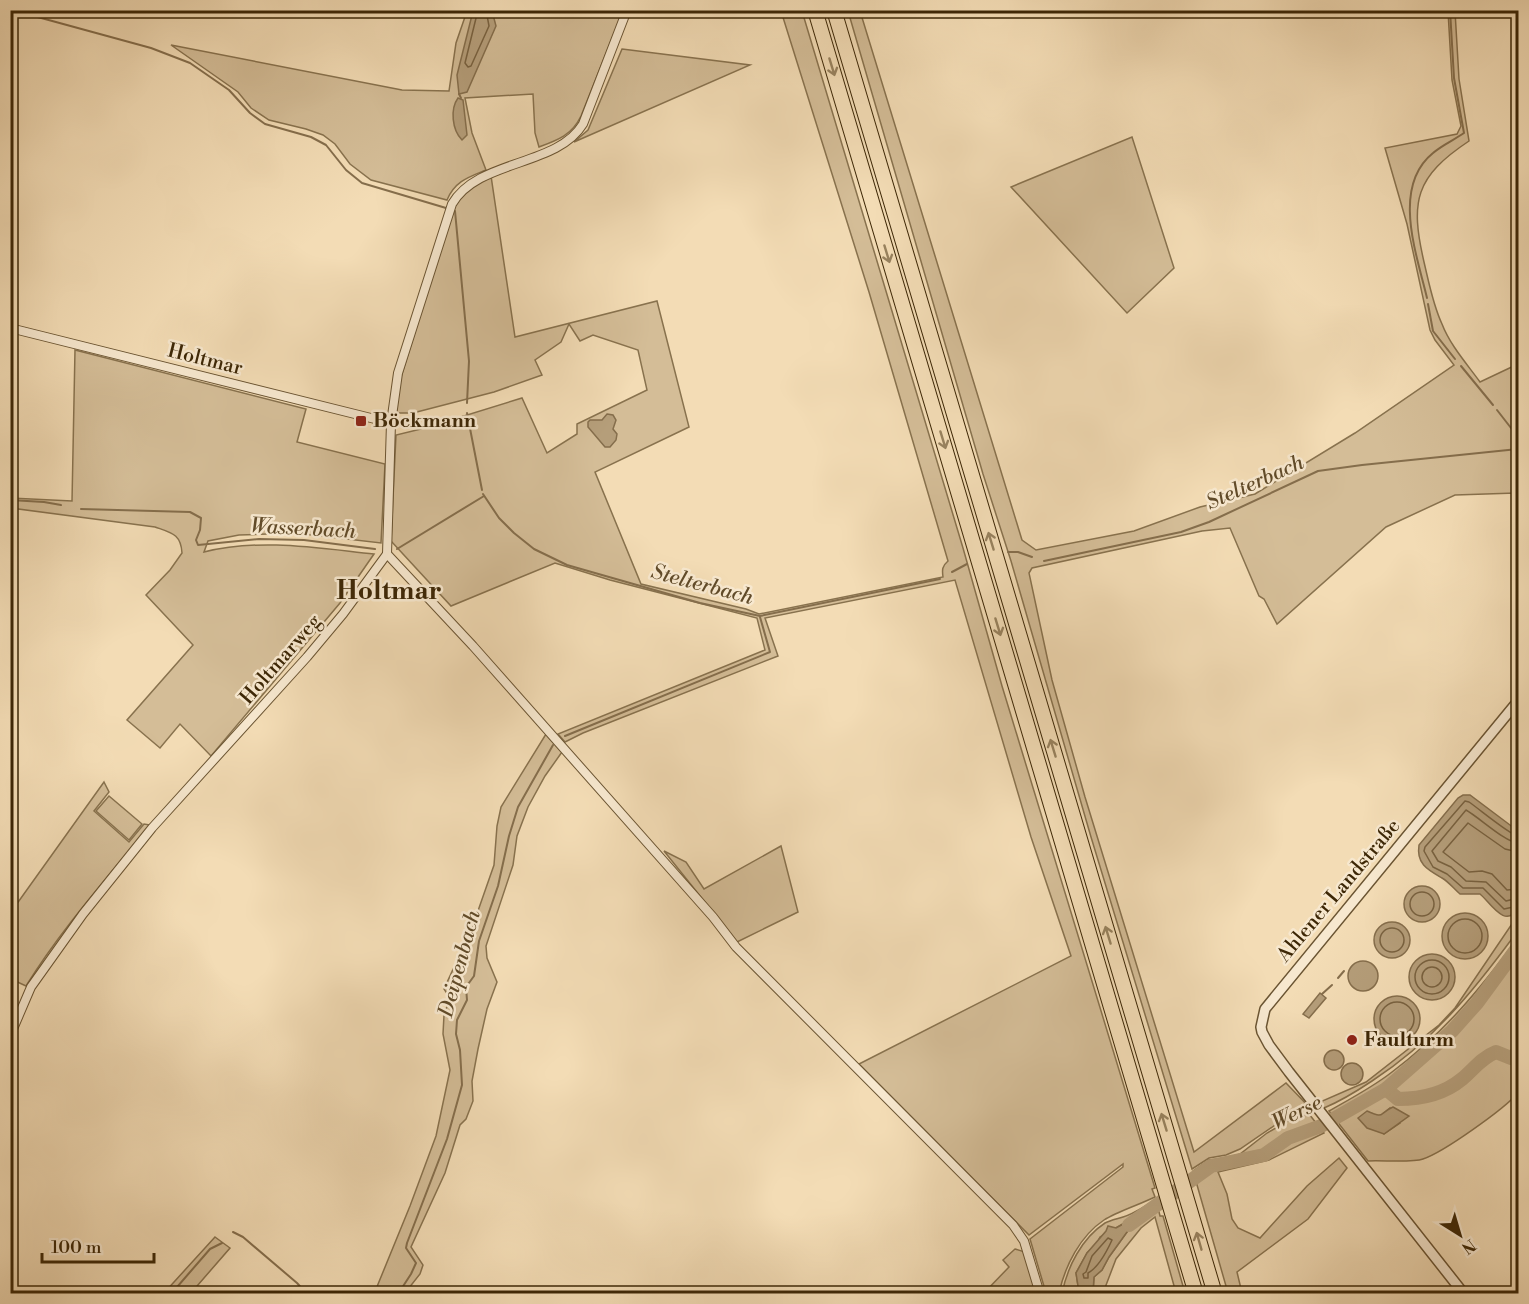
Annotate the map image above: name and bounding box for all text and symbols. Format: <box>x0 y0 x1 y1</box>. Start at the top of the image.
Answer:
one-way arrow <box>827 57 838 76</box>
one-way arrow <box>882 244 893 263</box>
street label: Holtmar <box>165 339 246 381</box>
place label: Böckmann <box>373 409 477 434</box>
marker: Böckmann <box>354 414 368 428</box>
one-way arrow <box>938 430 949 449</box>
water label: Stelterbach <box>1202 450 1308 516</box>
water label: Wasserbach <box>250 513 357 545</box>
one-way arrow <box>985 532 996 551</box>
water label: Stelterbach <box>648 559 756 611</box>
district label: Holtmar <box>336 575 442 607</box>
street label: Holtmarweg <box>235 609 327 710</box>
one-way arrow <box>993 617 1004 636</box>
one-way arrow <box>1047 739 1058 758</box>
street label: Ahlener Landstraße <box>1271 814 1406 968</box>
water label: Deipenbach <box>433 907 487 1021</box>
one-way arrow <box>1102 926 1113 945</box>
place label: Faulturm <box>1364 1028 1454 1053</box>
marker: Faulturm <box>1345 1033 1359 1047</box>
water label: Werse <box>1268 1090 1326 1136</box>
one-way arrow <box>1158 1113 1169 1132</box>
north arrow <box>1430 1205 1490 1265</box>
scale bar <box>42 1226 154 1264</box>
one-way arrow <box>1193 1232 1204 1251</box>
text: N <box>1457 1234 1479 1258</box>
text: 100 m <box>51 1236 102 1259</box>

